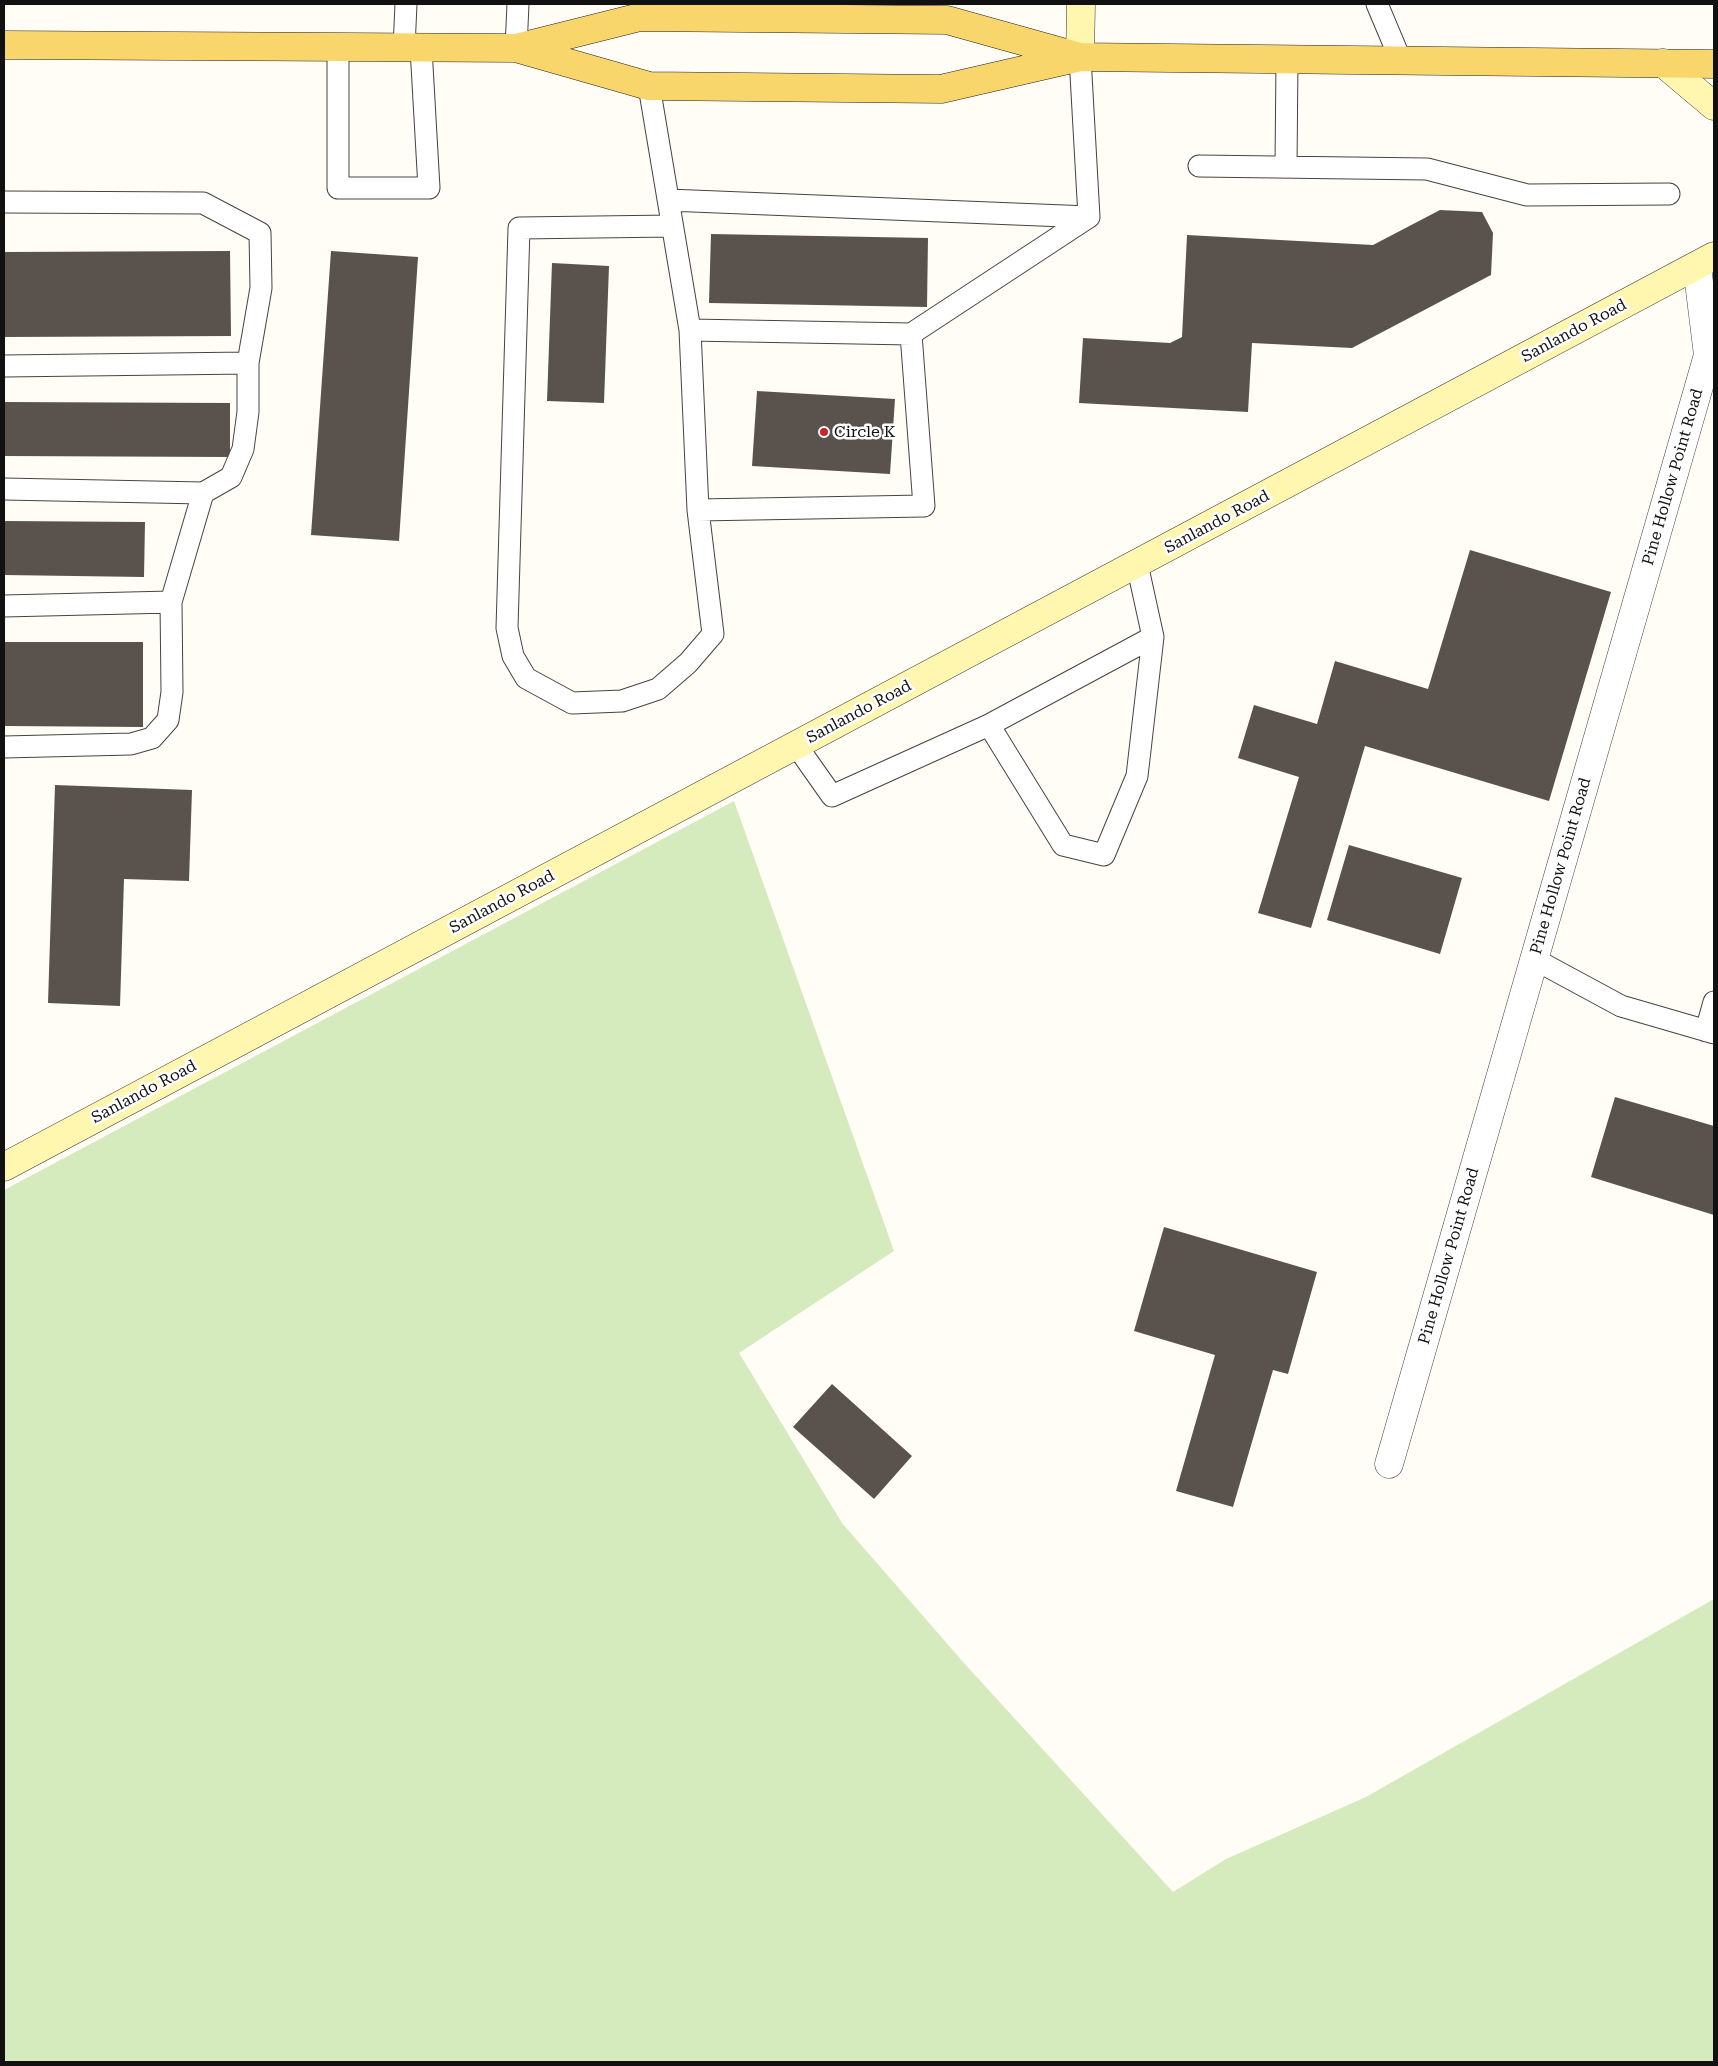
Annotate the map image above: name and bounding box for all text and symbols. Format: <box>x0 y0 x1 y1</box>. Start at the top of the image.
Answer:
street label: Sanlando Road <box>1518 295 1630 367</box>
street label: Pine Hollow Point Road <box>1639 387 1707 567</box>
place label: Circle K <box>834 422 896 442</box>
marker: Circle K <box>818 426 830 438</box>
street label: Sanlando Road <box>1161 486 1273 558</box>
street label: Sanlando Road <box>803 676 915 748</box>
street label: Pine Hollow Point Road <box>1527 776 1595 956</box>
street label: Sanlando Road <box>446 866 558 938</box>
street label: Sanlando Road <box>88 1056 200 1128</box>
street label: Pine Hollow Point Road <box>1415 1166 1483 1346</box>

